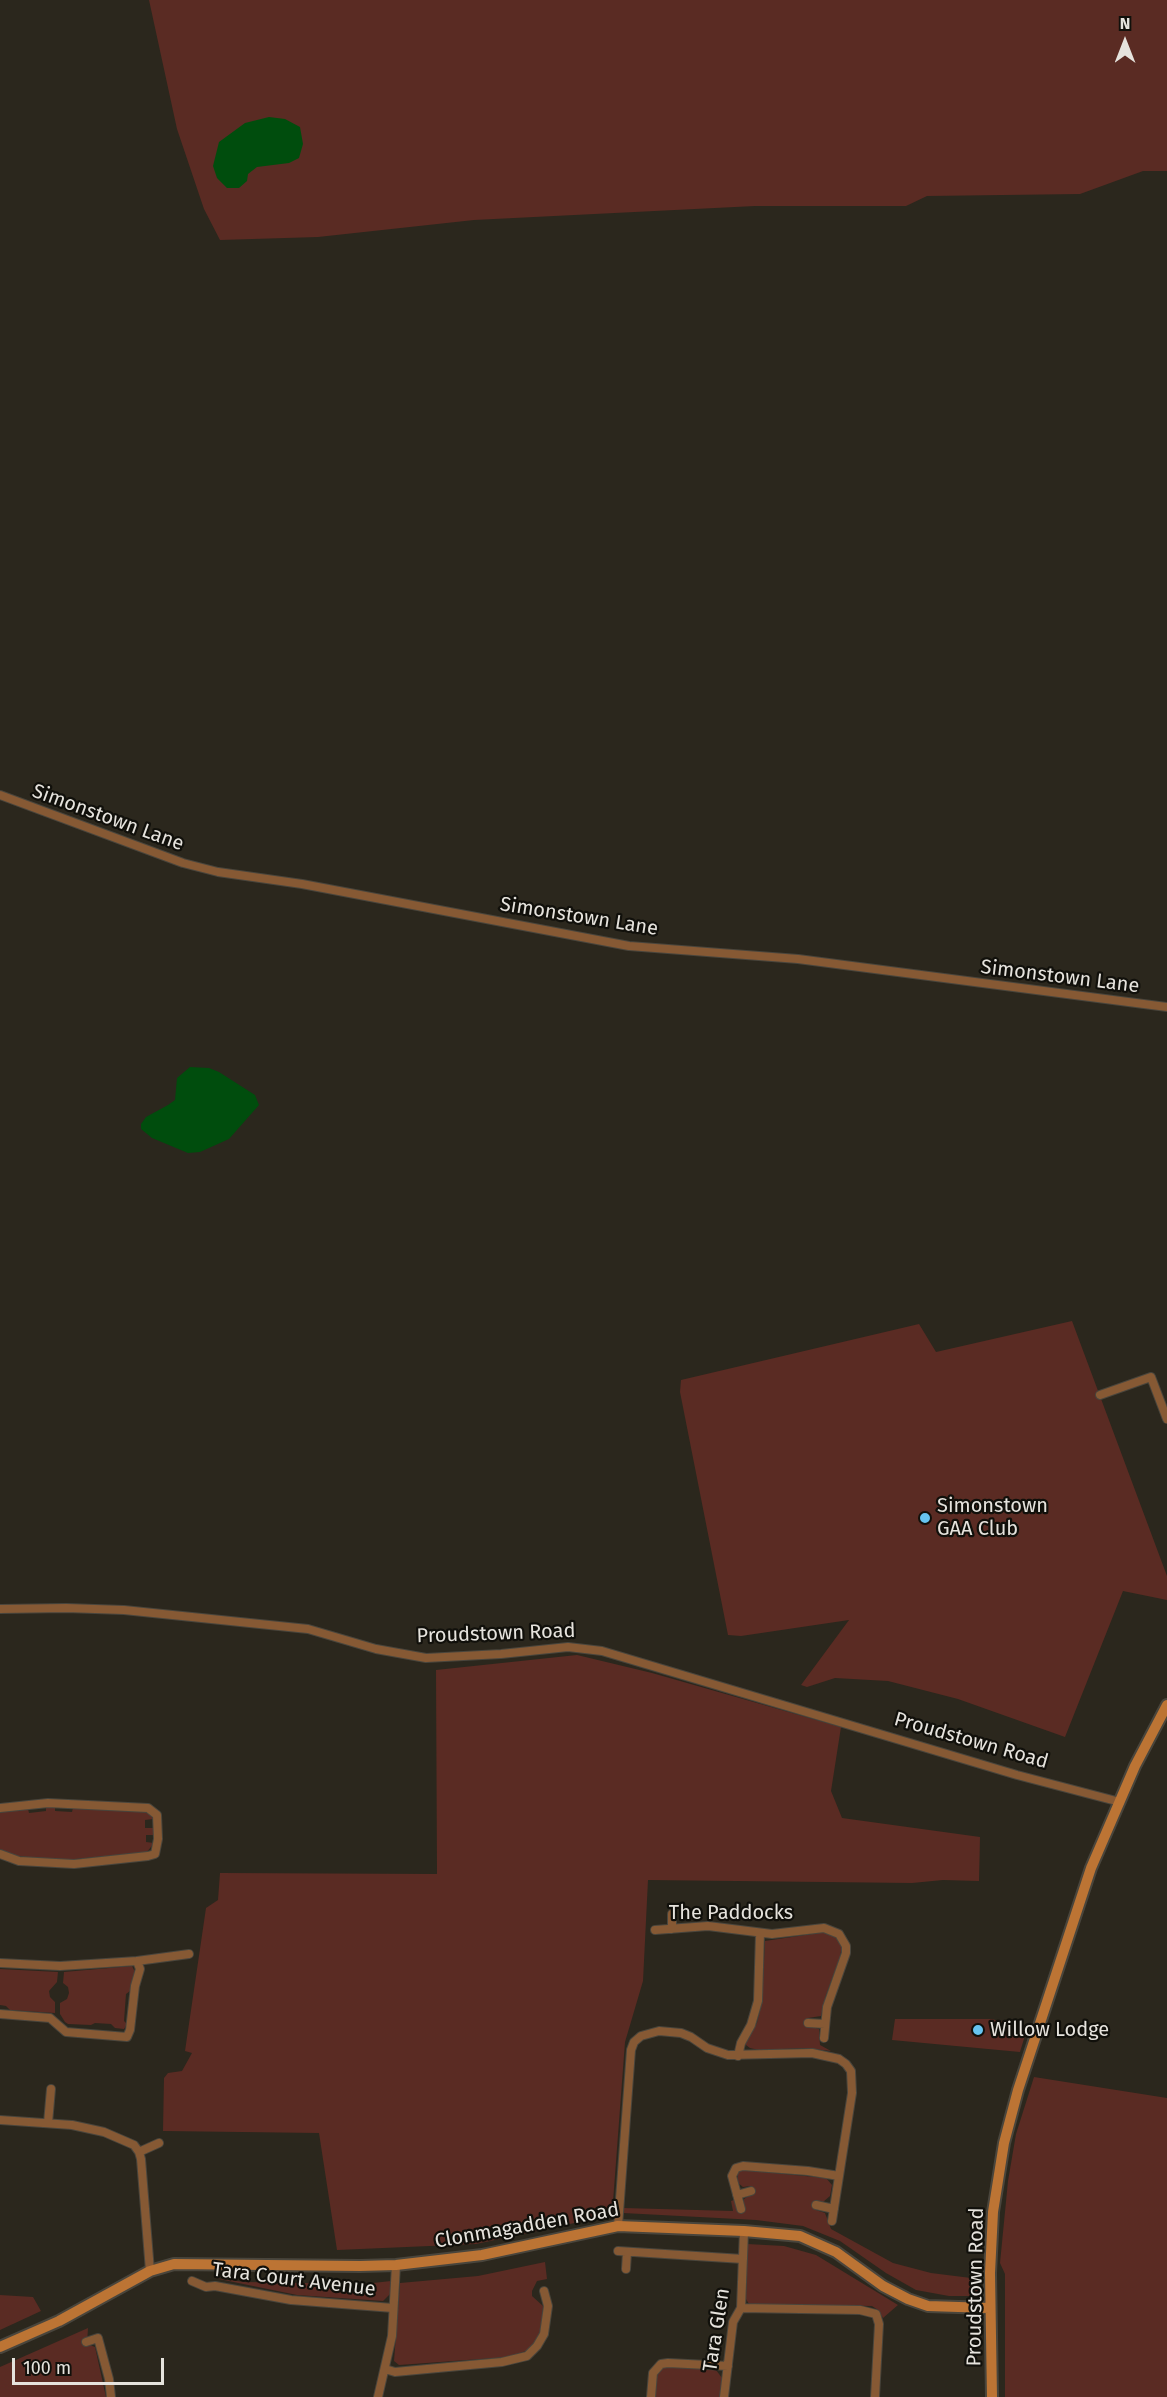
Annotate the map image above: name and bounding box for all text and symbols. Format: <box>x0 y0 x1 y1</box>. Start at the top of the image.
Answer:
north arrow <box>1095 12 1155 72</box>
text: N <box>1120 14 1130 33</box>
street label: Simonstown Lane <box>29 779 187 857</box>
street label: Simonstown Lane <box>498 893 660 941</box>
street label: Simonstown Lane <box>979 955 1141 999</box>
place label: Simonstown GAA Club <box>937 1494 1048 1541</box>
marker: Simonstown GAA Club <box>918 1511 932 1525</box>
street label: Proudstown Road <box>416 1619 576 1649</box>
street label: Proudstown Road <box>891 1708 1051 1774</box>
street label: The Paddocks <box>669 1901 793 1925</box>
place label: Willow Lodge <box>990 2018 1109 2042</box>
marker: Willow Lodge <box>971 2023 985 2037</box>
street label: Clonmagadden Road <box>433 2198 621 2254</box>
street label: Proudstown Road <box>963 2207 989 2367</box>
street label: Tara Court Avenue <box>211 2258 377 2302</box>
street label: Tara Glen <box>699 2286 735 2374</box>
scale bar <box>15 2346 166 2384</box>
text: 100 m <box>23 2357 71 2379</box>

